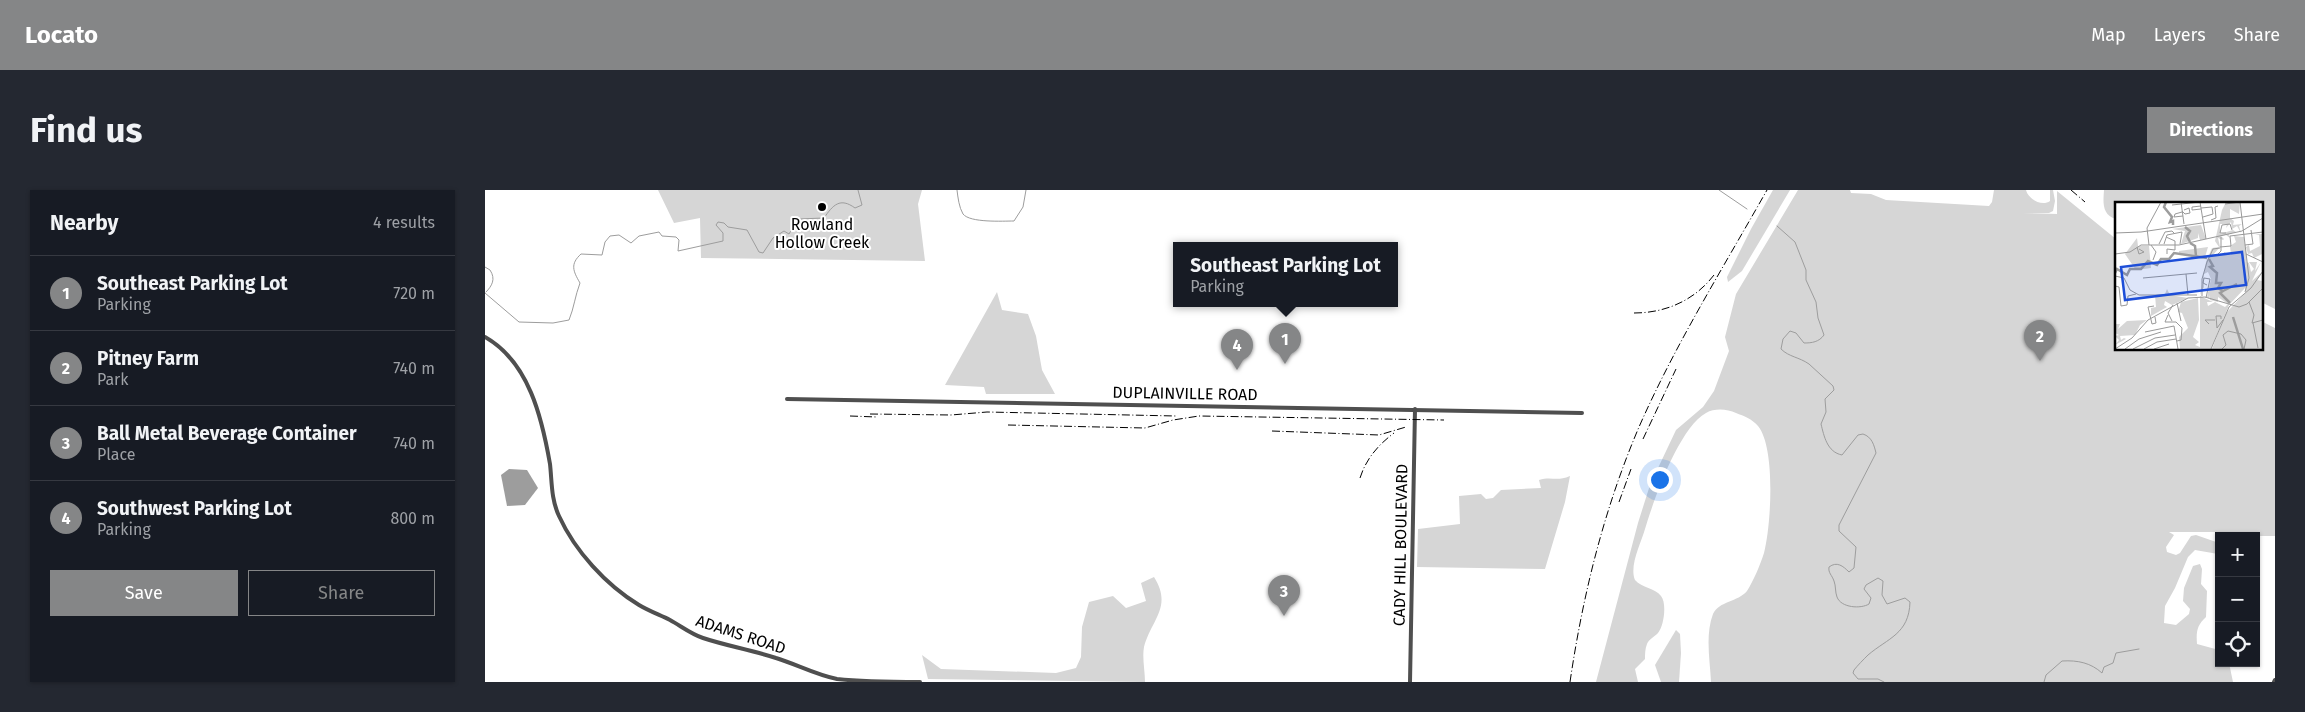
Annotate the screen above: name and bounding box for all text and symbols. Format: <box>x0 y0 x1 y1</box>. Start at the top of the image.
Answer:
text: Locato <box>25 21 98 49</box>
text: Map <box>2091 24 2126 46</box>
text: Layers <box>2154 24 2206 46</box>
text: Share <box>2234 24 2280 46</box>
button: Directions <box>2147 107 2275 153</box>
text: Find us <box>30 109 142 151</box>
marker: Rowland Hollow Creek <box>816 201 828 213</box>
inset map <box>2115 202 2263 350</box>
text: Nearby <box>50 210 118 236</box>
text: 4 results <box>373 213 435 232</box>
place label: Rowland Hollow Creek <box>775 215 870 252</box>
popup <box>1173 242 1398 307</box>
text: Southeast Parking Lot <box>1190 254 1381 277</box>
text: Southeast Parking Lot <box>97 272 288 295</box>
text: Parking <box>1190 277 1244 296</box>
text: 1 <box>62 284 70 303</box>
text: 720 m <box>393 284 435 303</box>
text: Parking <box>97 295 151 314</box>
pin: 2 <box>2024 320 2056 361</box>
pin: 1 <box>1269 323 1301 364</box>
pin: 4 <box>1221 329 1253 370</box>
text: Pitney Farm <box>97 347 199 370</box>
text: 2 <box>62 359 70 378</box>
text: 740 m <box>393 359 435 378</box>
text: Park <box>97 370 129 389</box>
street label: DUPLAINVILLE ROAD <box>1112 383 1258 404</box>
text: Ball Metal Beverage Container <box>97 422 357 445</box>
text: 3 <box>62 434 70 453</box>
text: 740 m <box>393 434 435 453</box>
text: Place <box>97 445 136 464</box>
street label: CADY HILL BOULEVARD <box>1390 464 1411 626</box>
your location <box>1647 467 1673 493</box>
text: Southwest Parking Lot <box>97 497 292 520</box>
text: 4 <box>61 509 71 528</box>
text: 800 m <box>390 509 435 528</box>
text: Parking <box>97 520 151 539</box>
map controls <box>2215 532 2260 667</box>
button: + <box>2215 532 2260 577</box>
button: Save <box>50 570 238 616</box>
button: Share <box>248 570 435 616</box>
pin: 3 <box>1268 575 1300 616</box>
button: − <box>2215 577 2260 622</box>
street label: ADAMS ROAD <box>693 611 788 658</box>
button: locate <box>2215 622 2260 667</box>

